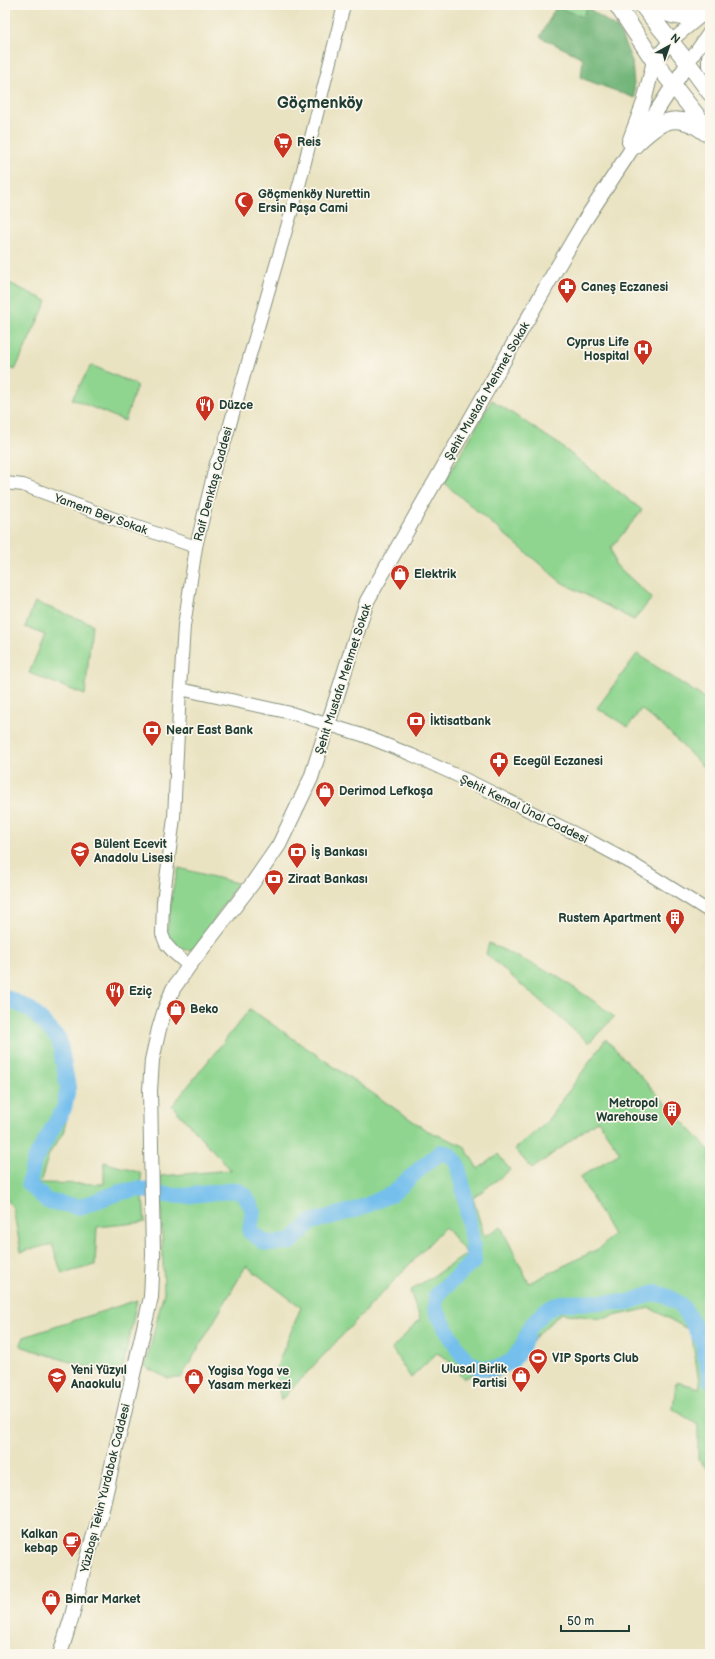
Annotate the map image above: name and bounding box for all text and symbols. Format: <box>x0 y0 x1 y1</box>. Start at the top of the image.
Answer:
north arrow <box>649 26 689 66</box>
text: N <box>668 31 682 46</box>
district label: Göçmenköy <box>277 94 364 113</box>
supermarket icon: Reis <box>272 131 294 159</box>
place label: Reis <box>297 135 321 150</box>
place label: Göçmenköy Nurettin Ersin Paşa Cami <box>258 187 370 216</box>
mosque icon: Göçmenköy Nurettin Ersin Paşa Cami <box>233 190 255 218</box>
pharmacy icon: Caneş Eczanesi <box>556 276 578 304</box>
place label: Caneş Eczanesi <box>581 280 668 295</box>
street label: Şehit Mustafa Mehmet Sokak <box>442 319 533 463</box>
place label: Cyprus Life Hospital <box>567 335 629 364</box>
hospital icon: Cyprus Life Hospital <box>632 338 654 366</box>
restaurant icon: Düzce <box>194 394 216 422</box>
place label: Düzce <box>219 398 253 413</box>
street label: Raif Denktaş Caddesi <box>191 425 236 543</box>
street label: Yamem Bey Sokak <box>51 490 150 538</box>
shop icon: Elektrik <box>389 563 411 591</box>
place label: Elektrik <box>414 567 457 582</box>
street label: Şehit Mustafa Mehmet Sokak <box>312 602 375 756</box>
bank icon: İktisatbank <box>405 710 427 738</box>
place label: İktisatbank <box>430 712 491 729</box>
bank icon: Near East Bank <box>141 719 163 747</box>
place label: Near East Bank <box>166 723 253 738</box>
pharmacy icon: Ecegül Eczanesi <box>488 750 510 778</box>
place label: Ecegül Eczanesi <box>513 754 603 769</box>
street label: Şehit Kemal Ünal Caddesi <box>457 771 591 847</box>
shop icon: Derimod Lefkoşa <box>314 780 336 808</box>
place label: Derimod Lefkoşa <box>339 784 433 799</box>
place label: Bülent Ecevit Anadolu Lisesi <box>93 837 173 866</box>
school or university icon: Bülent Ecevit Anadolu Lisesi <box>69 840 91 868</box>
bank icon: İş Bankası <box>286 841 308 869</box>
place label: İş Bankası <box>311 843 368 860</box>
bank icon: Ziraat Bankası <box>263 868 285 896</box>
place label: Ziraat Bankası <box>288 872 368 887</box>
building icon: Rustem Apartment <box>664 907 686 935</box>
place label: Rustem Apartment <box>558 911 661 926</box>
restaurant icon: Eziç <box>104 980 126 1008</box>
place label: Eziç <box>129 984 153 999</box>
shop icon: Beko <box>165 998 187 1026</box>
place label: Beko <box>190 1002 218 1017</box>
place label: Metropol Warehouse <box>596 1096 658 1125</box>
building icon: Metropol Warehouse <box>661 1099 683 1127</box>
sports icon: VIP Sports Club <box>527 1347 549 1375</box>
place label: VIP Sports Club <box>552 1351 639 1366</box>
place label: Ulusal Birlik Partisi <box>441 1362 508 1391</box>
place label: Yeni Yüzyıl Anaokulu <box>70 1363 127 1392</box>
place label: Yogisa Yoga ve Yasam merkezi <box>208 1364 291 1393</box>
shop icon: Ulusal Birlik Partisi <box>510 1365 532 1393</box>
school or university icon: Yeni Yüzyıl Anaokulu <box>46 1366 68 1394</box>
shop icon: Yogisa Yoga ve Yasam merkezi <box>183 1367 205 1395</box>
street label: Yüzbaşı Tekin Yurdabak Caddesi <box>77 1402 134 1575</box>
place label: Kalkan kebap <box>21 1527 58 1556</box>
cafe icon: Kalkan kebap <box>61 1530 83 1558</box>
shop icon: Bimar Market <box>40 1588 62 1616</box>
place label: Bimar Market <box>65 1592 141 1607</box>
scale bar <box>561 1607 629 1633</box>
text: 50 m <box>567 1614 594 1629</box>

